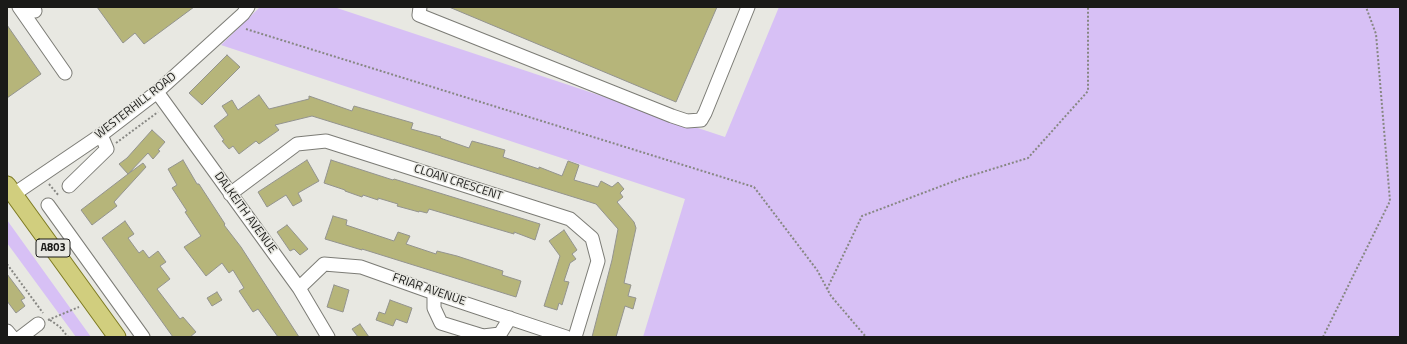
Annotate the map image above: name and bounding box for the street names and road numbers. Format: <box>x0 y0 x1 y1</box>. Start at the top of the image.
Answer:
street label: WESTERHILL ROAD <box>92 70 180 142</box>
street label: CLOAN CRESCENT <box>412 162 504 204</box>
street label: DALKEITH AVENUE <box>211 170 279 256</box>
road number: A803 <box>36 239 70 257</box>
street label: FRIAR AVENUE <box>390 271 468 309</box>

